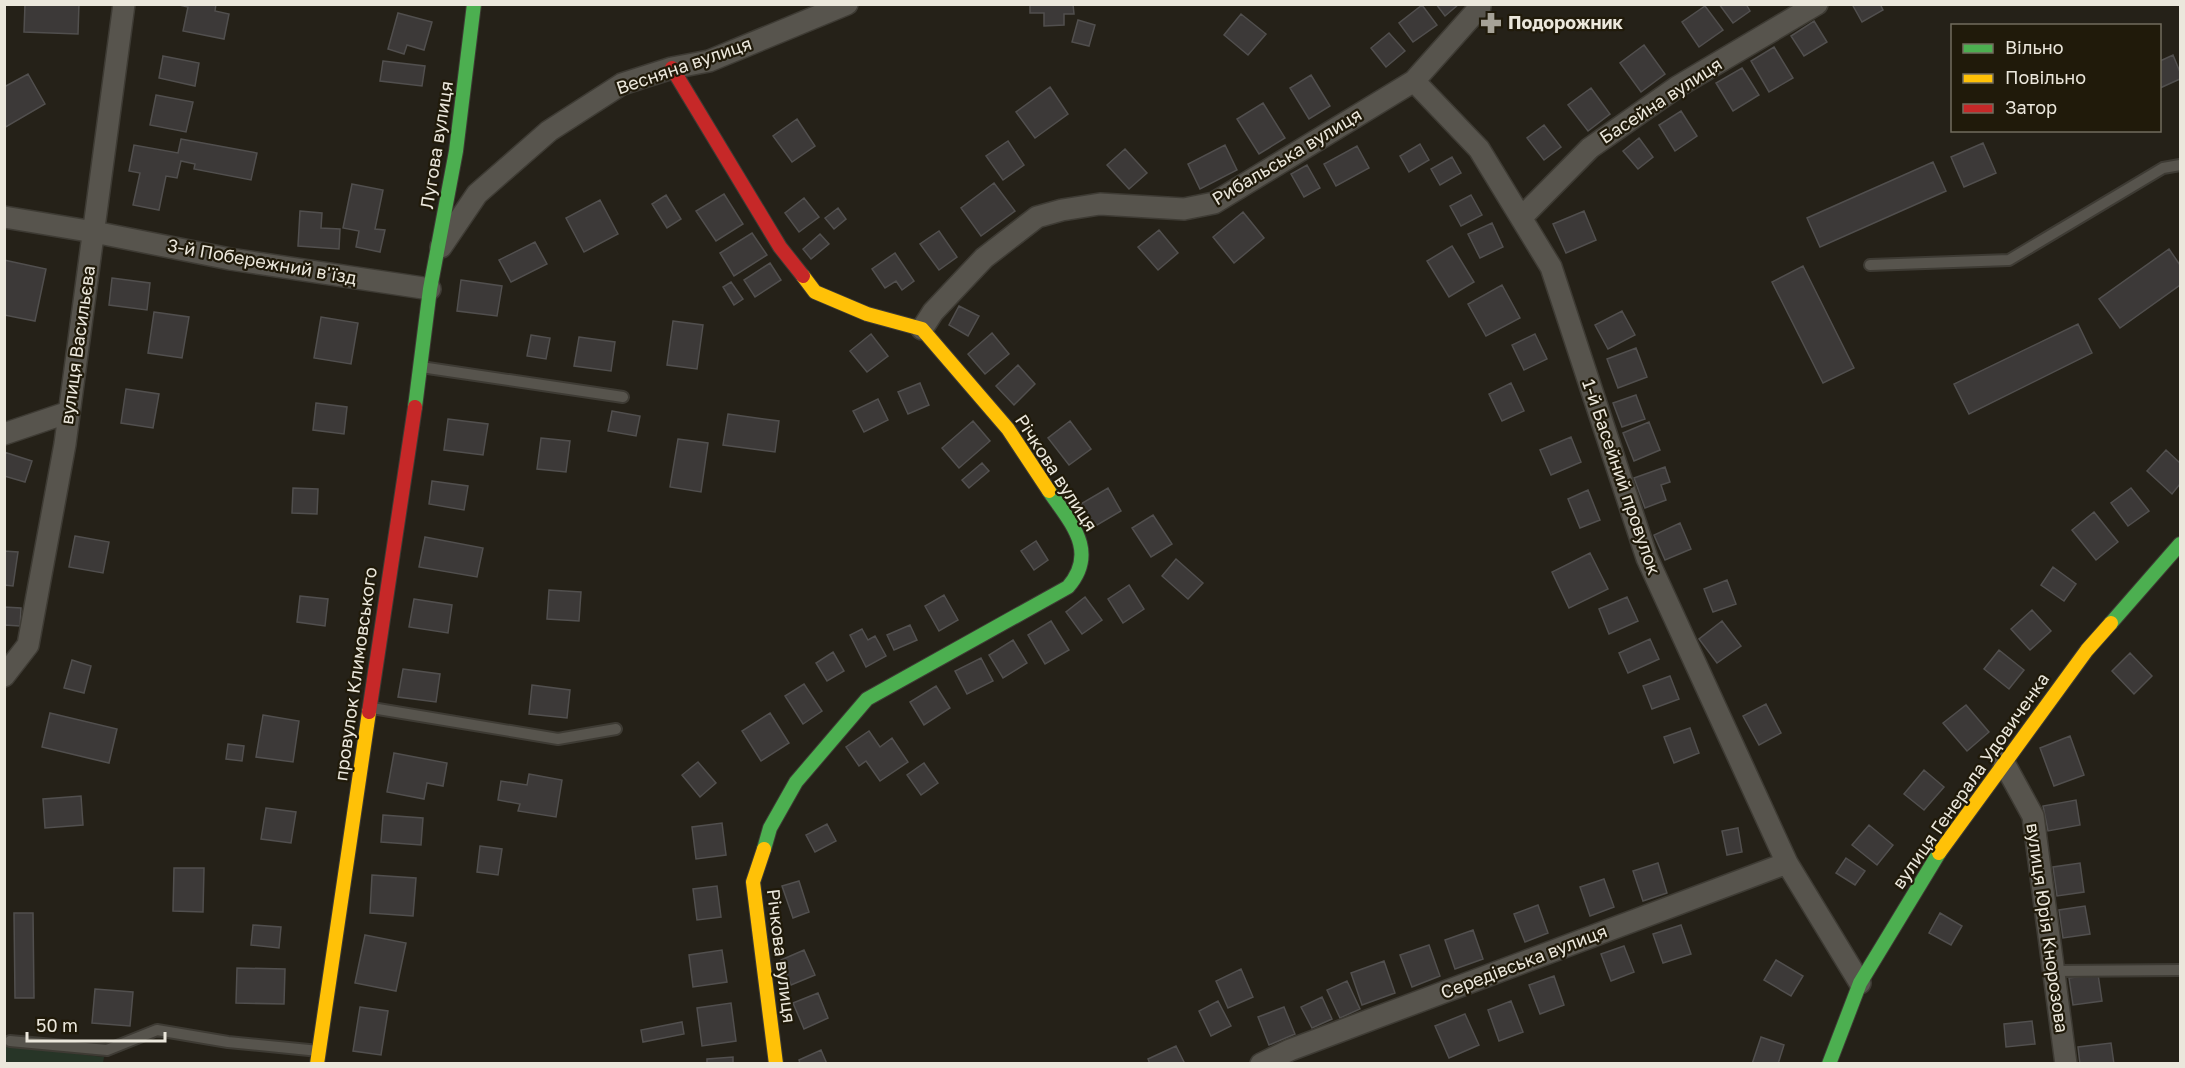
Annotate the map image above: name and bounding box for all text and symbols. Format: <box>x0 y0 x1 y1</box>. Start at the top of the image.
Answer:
pharmacy icon: Подорожник <box>1479 11 1503 35</box>
place label: Подорожник <box>1508 11 1623 33</box>
legend <box>1951 24 2161 132</box>
street label: Весняна вулиця <box>613 32 754 99</box>
text: Вільно <box>2005 36 2064 58</box>
street label: Басейна вулиця <box>1595 52 1726 148</box>
text: Повільно <box>2005 66 2086 88</box>
street label: Лугова вулиця <box>415 79 457 210</box>
text: Затор <box>2005 96 2057 118</box>
street label: Рибальська вулиця <box>1208 103 1365 209</box>
street label: 3-й Побережний в'їзд <box>166 234 359 289</box>
street label: вулиця Васильєва <box>55 264 99 426</box>
street label: 1-й Басейний провулок <box>1578 376 1666 578</box>
street label: Річкова вулиця <box>1011 410 1103 535</box>
street label: провулок Климовського <box>329 566 381 782</box>
street label: вулиця Генерала Удовиченка <box>1887 668 2053 893</box>
street label: вулиця Юрія Кнорозова <box>2022 821 2074 1034</box>
street label: Річкова вулиця <box>763 888 801 1024</box>
street label: Середівська вулиця <box>1437 919 1610 1003</box>
scale bar <box>27 1005 165 1043</box>
text: 50 m <box>36 1014 78 1036</box>

